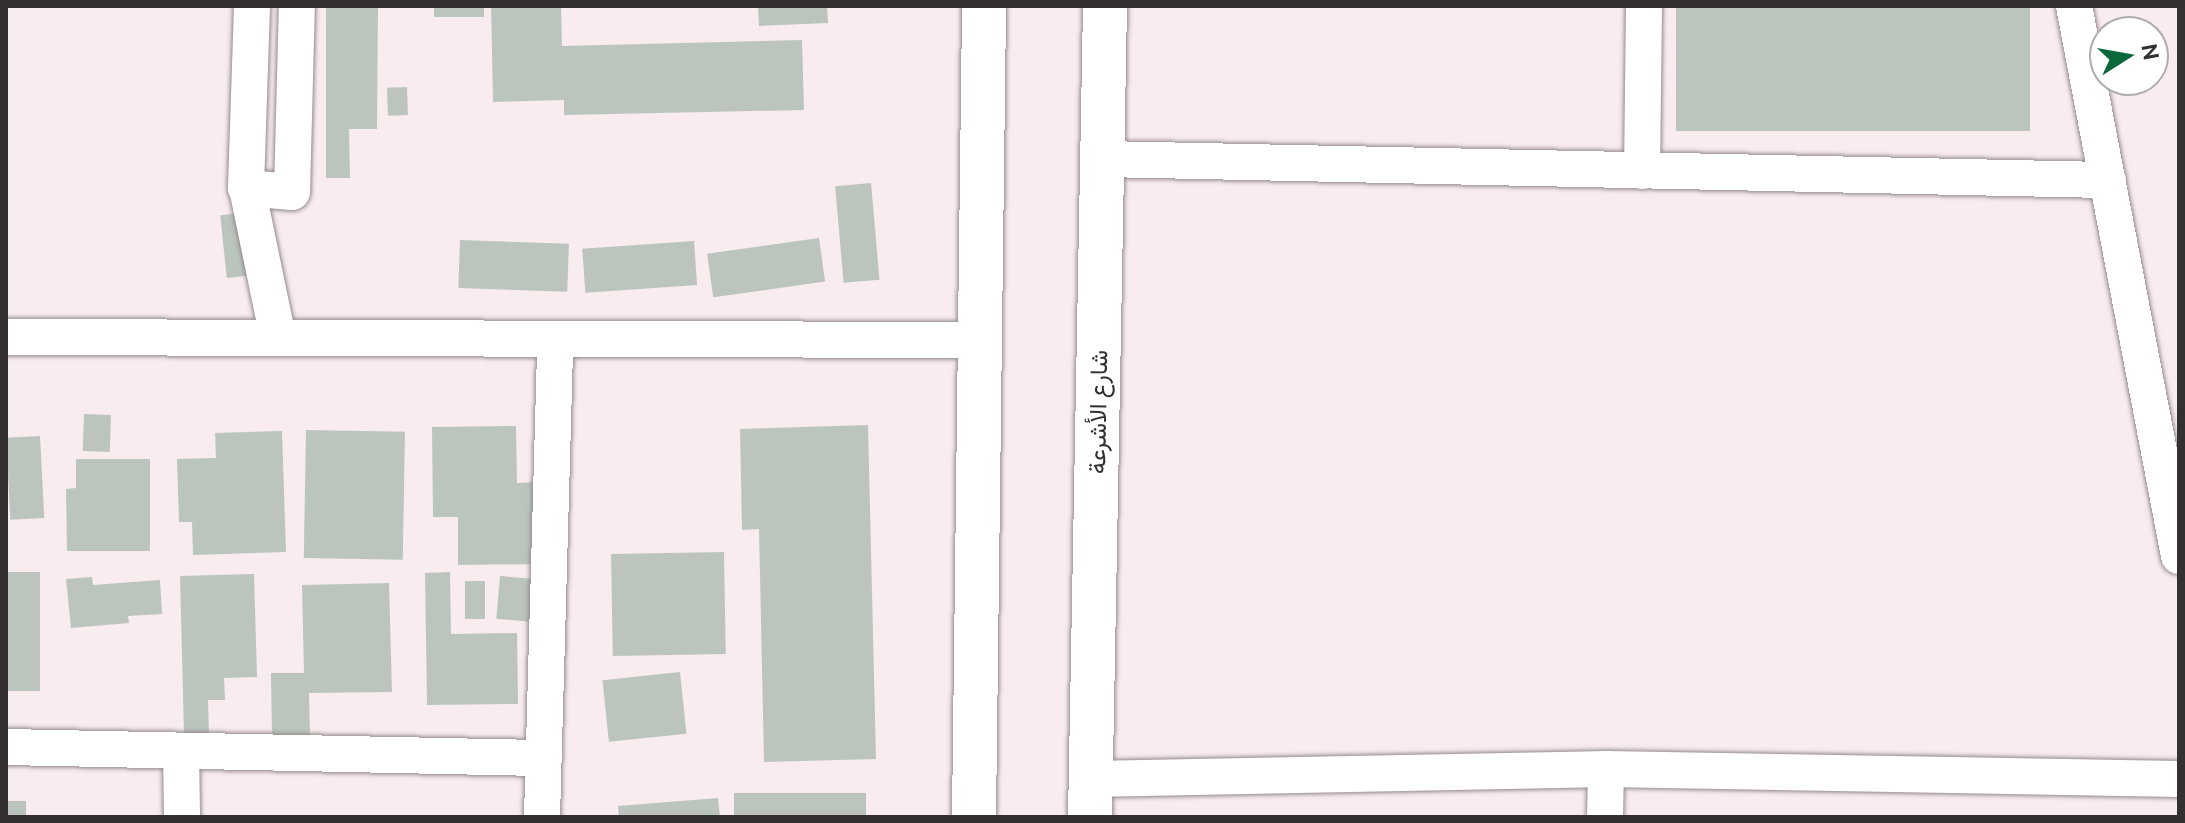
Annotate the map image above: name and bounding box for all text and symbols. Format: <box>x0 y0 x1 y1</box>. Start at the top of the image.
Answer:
north arrow <box>2089 16 2169 96</box>
text: N <box>2137 41 2165 62</box>
street label: شارع الأشرعة <box>1083 350 1113 474</box>

